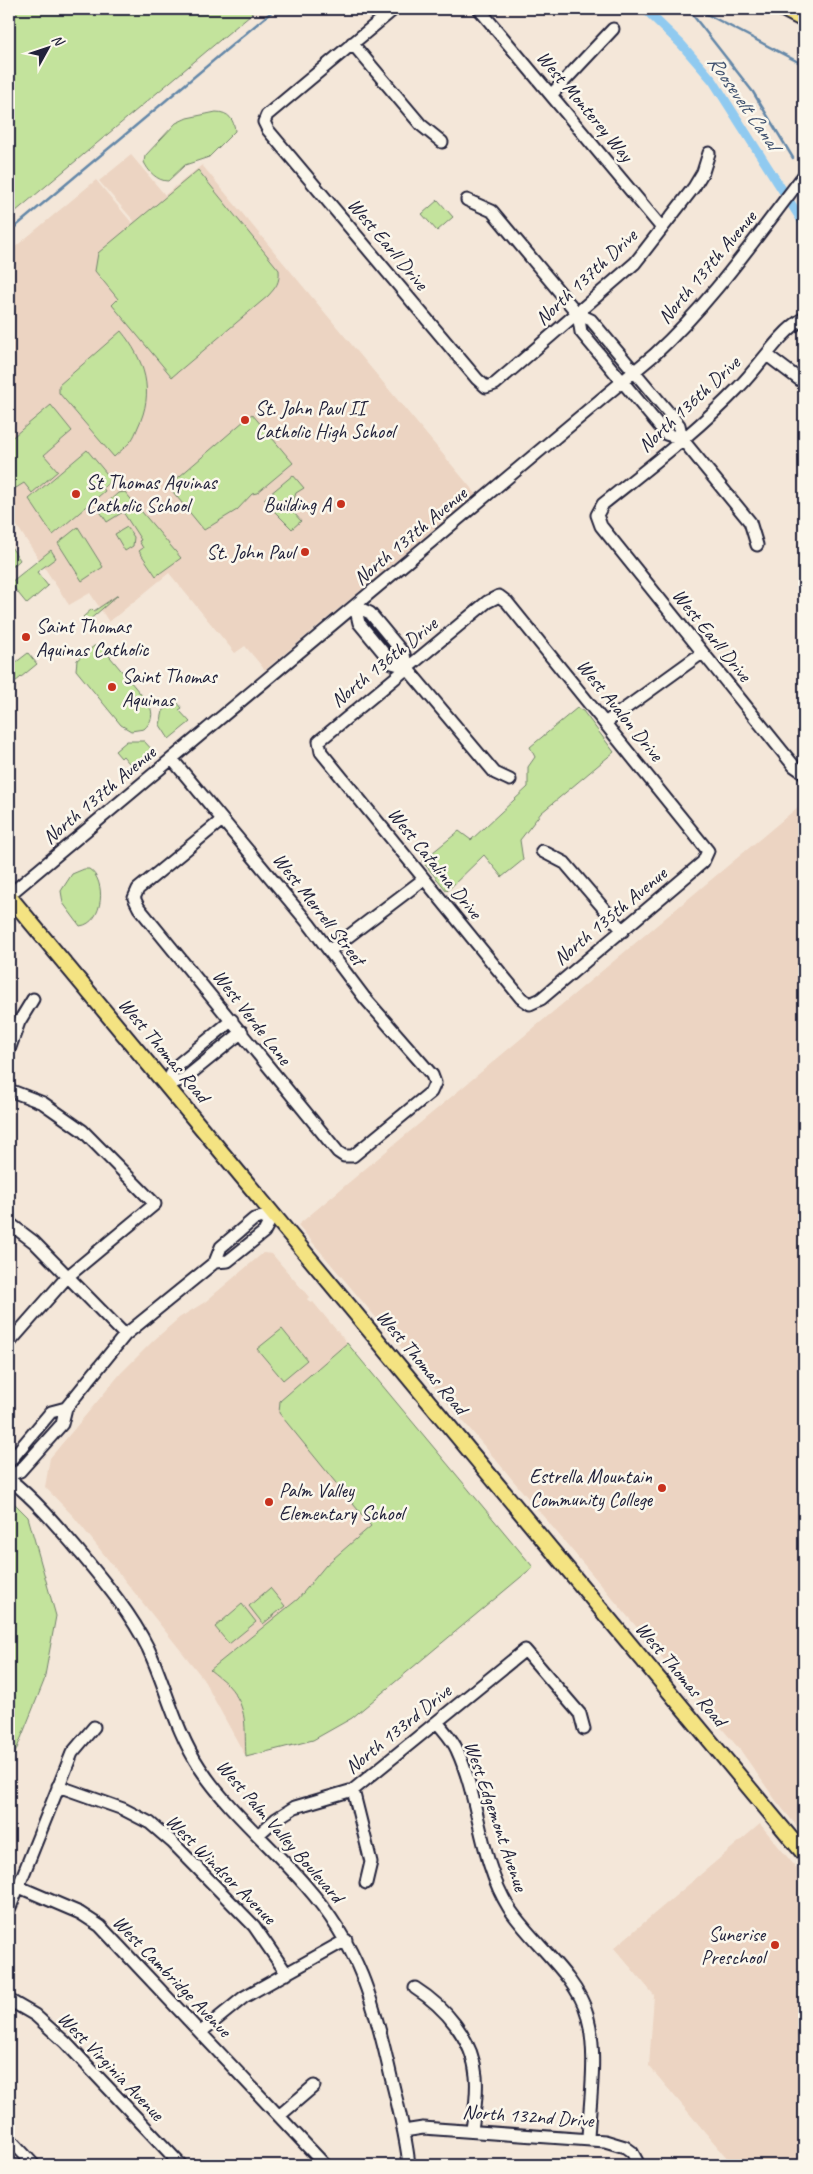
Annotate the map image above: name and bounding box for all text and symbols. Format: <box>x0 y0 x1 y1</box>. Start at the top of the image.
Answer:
north arrow <box>22 22 72 72</box>
text: N <box>48 31 68 51</box>
street label: West Monterey Way <box>531 45 640 168</box>
water label: Roosevelt Canal <box>702 50 790 159</box>
street label: West Earll Drive <box>342 193 435 296</box>
street label: North 137th Avenue <box>652 204 763 329</box>
street label: North 137th Drive <box>530 222 643 331</box>
street label: North 136th Drive <box>633 349 746 458</box>
place label: St. John Paul II Catholic High School <box>255 396 398 444</box>
marker: St. John Paul II Catholic High School <box>239 414 251 426</box>
place label: St Thomas Aquinas Catholic School <box>86 470 218 518</box>
street label: North 137th Avenue <box>348 480 473 591</box>
marker: St Thomas Aquinas Catholic School <box>70 488 82 500</box>
place label: Building A <box>264 492 332 517</box>
marker: Building A <box>335 498 347 510</box>
place label: St. John Paul <box>206 540 299 565</box>
marker: St. John Paul <box>299 546 311 558</box>
street label: West Earll Drive <box>667 583 758 688</box>
street label: North 136th Drive <box>326 610 444 713</box>
place label: Saint Thomas Aquinas Catholic <box>36 614 149 662</box>
marker: Saint Thomas Aquinas Catholic <box>20 631 32 643</box>
street label: West Avalon Drive <box>571 654 670 767</box>
place label: Saint Thomas Aquinas <box>122 664 219 712</box>
marker: Saint Thomas Aquinas <box>106 681 118 693</box>
street label: North 137th Avenue <box>37 739 162 850</box>
street label: West Catalina Drive <box>382 802 489 925</box>
street label: West Merrell Street <box>267 848 373 973</box>
street label: North 135th Avenue <box>548 860 673 971</box>
street label: West Verde Lane <box>207 964 298 1071</box>
street label: West Thomas Road <box>113 992 217 1110</box>
street label: West Thomas Road <box>371 1304 475 1422</box>
place label: Estrella Mountain Community College <box>529 1464 653 1512</box>
place label: Palm Valley Elementary School <box>279 1478 407 1526</box>
marker: Estrella Mountain Community College <box>656 1482 668 1494</box>
marker: Palm Valley Elementary School <box>263 1496 275 1508</box>
street label: West Thomas Road <box>630 1616 734 1734</box>
street label: North 133rd Drive <box>340 1678 457 1779</box>
street label: West Edgemont Avenue <box>459 1738 534 1896</box>
street label: West Palm Valley Boulevard <box>211 1754 351 1910</box>
street label: West Windsor Avenue <box>160 1808 283 1931</box>
street label: West Cambridge Avenue <box>107 1910 238 2043</box>
place label: Sunerise Preschool <box>701 1922 769 1970</box>
marker: Sunerise Preschool <box>769 1939 781 1951</box>
street label: West Virginia Avenue <box>53 2006 170 2127</box>
street label: North 132nd Drive <box>462 2099 596 2133</box>

